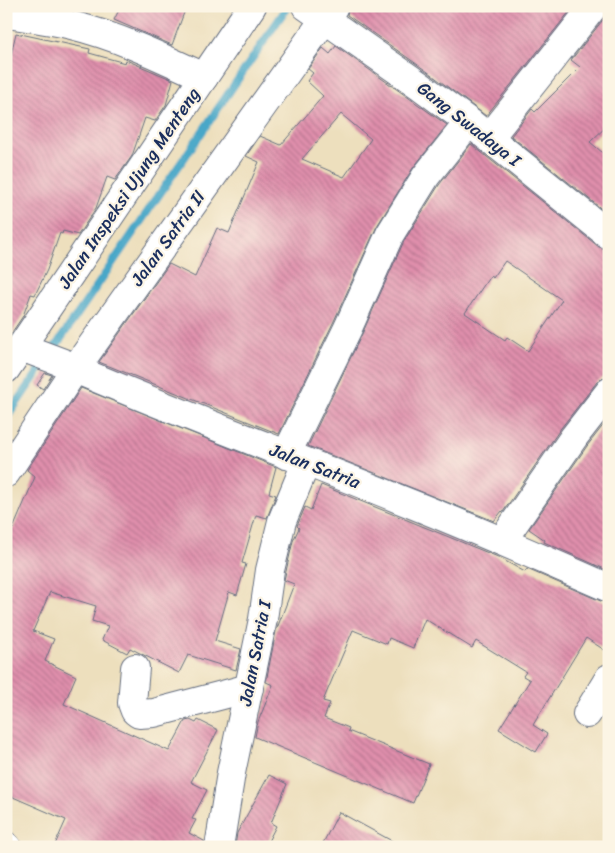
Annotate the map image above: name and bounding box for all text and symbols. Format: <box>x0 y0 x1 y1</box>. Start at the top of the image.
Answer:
street label: Gang Swadaya I <box>410 73 530 176</box>
street label: Jalan Inspeksi Ujung Menteng <box>49 81 209 296</box>
street label: Jalan Satria II <box>121 183 214 294</box>
street label: Jalan Satria <box>264 434 366 498</box>
street label: Jalan Satria I <box>229 596 281 709</box>

